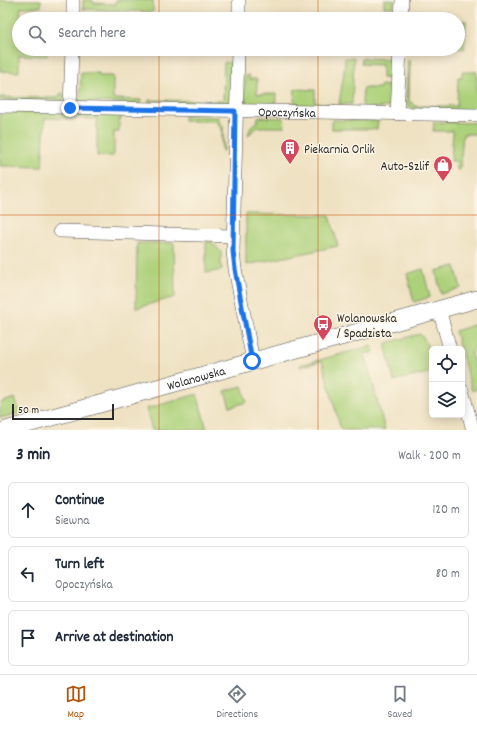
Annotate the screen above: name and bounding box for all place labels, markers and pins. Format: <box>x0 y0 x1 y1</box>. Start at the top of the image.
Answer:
building icon: Piekarnia Orlik <box>279 137 301 165</box>
place label: Piekarnia Orlik <box>304 141 375 160</box>
shop icon: Auto-Szlif <box>432 154 454 182</box>
place label: Auto-Szlif <box>381 158 429 177</box>
place label: Wolanowska / Spadzista <box>337 310 397 344</box>
bus stop icon: Wolanowska / Spadzista <box>312 313 334 341</box>

